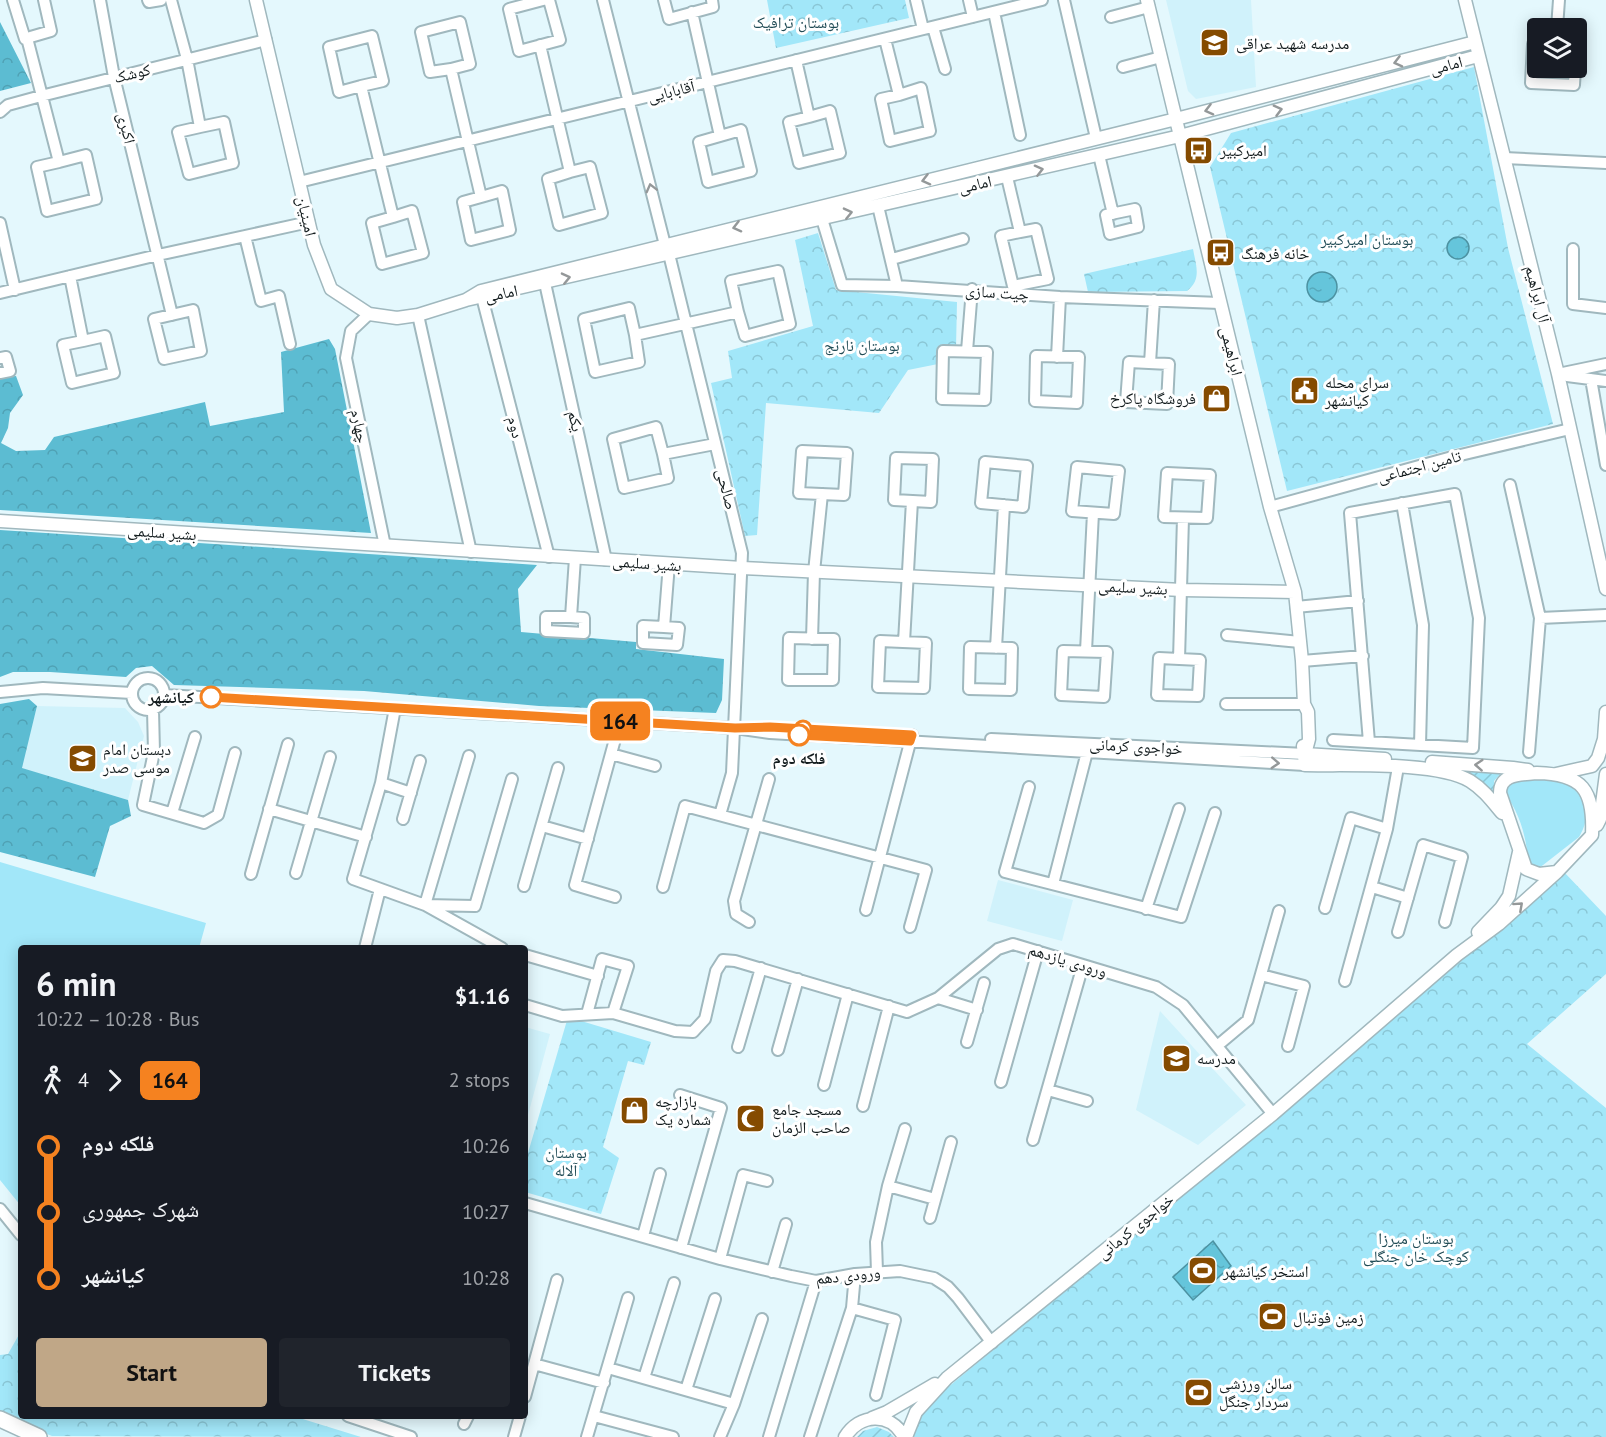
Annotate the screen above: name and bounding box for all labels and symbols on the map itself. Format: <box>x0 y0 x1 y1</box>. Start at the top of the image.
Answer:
park label: بوستان ترافیک <box>753 12 839 33</box>
school or university icon: مدرسه شهید عراقی <box>1199 27 1231 59</box>
place label: مدرسه شهید عراقی <box>1236 33 1349 54</box>
street label: امامی <box>1427 51 1465 80</box>
one-way arrow <box>1393 54 1403 67</box>
street label: کوشک <box>112 59 153 87</box>
street label: آقابابایی <box>645 75 698 107</box>
one-way arrow <box>1204 103 1214 116</box>
one-way arrow <box>1272 105 1283 117</box>
street label: اکبری <box>113 110 141 146</box>
bus stop icon: امیرکبیر <box>1183 134 1215 166</box>
place label: امیرکبیر <box>1219 140 1267 160</box>
one-way arrow <box>1033 164 1043 177</box>
street label: امامی <box>956 170 994 198</box>
one-way arrow <box>921 173 931 186</box>
one-way arrow <box>646 183 659 193</box>
street label: امینیان <box>292 194 321 238</box>
one-way arrow <box>843 207 853 220</box>
one-way arrow <box>732 220 743 232</box>
park label: بوستان امیرکبیر <box>1320 229 1413 250</box>
bus stop icon: خانه فرهنگ <box>1204 237 1236 269</box>
place label: خانه فرهنگ <box>1241 243 1310 263</box>
street label: آل ابراهیم <box>1520 263 1555 326</box>
one-way arrow <box>561 272 571 285</box>
street label: امامی <box>483 280 520 307</box>
street label: چیت سازی <box>964 280 1030 305</box>
street label: ابراهیمی <box>1215 324 1248 378</box>
park label: بوستان نارنج <box>824 335 900 356</box>
place label: سرای محله کیانشهر <box>1324 372 1389 410</box>
public building icon: سرای محله کیانشهر <box>1288 375 1320 407</box>
shop icon: فروشگاه پاکرخ <box>1201 382 1233 414</box>
place label: فروشگاه پاکرخ <box>1110 388 1196 409</box>
street label: چهارم <box>346 407 373 445</box>
street label: یکم <box>563 408 588 434</box>
street label: دوم <box>503 414 528 440</box>
street label: تامین اجتماعی <box>1375 445 1464 488</box>
street label: صالحی <box>711 466 742 512</box>
street label: بشیر سلیمی <box>127 520 197 545</box>
street label: بشیر سلیمی <box>612 551 682 576</box>
street label: بشیر سلیمی <box>1098 575 1168 600</box>
marker: کیانشهر <box>200 686 222 708</box>
place label: کیانشهر <box>147 687 194 707</box>
line badge: 164 <box>586 702 654 740</box>
unlabelled marker <box>794 720 812 738</box>
marker: فلکه دوم <box>788 724 810 746</box>
street label: خواجوی کرمانی <box>1089 734 1183 759</box>
place label: دبستان امام موسی صدر <box>102 739 171 778</box>
school or university icon: دبستان امام موسی صدر <box>66 742 98 774</box>
place label: فلکه دوم <box>773 748 825 770</box>
one-way arrow <box>1270 756 1279 769</box>
one-way arrow <box>1475 759 1484 772</box>
one-way arrow <box>1513 902 1523 913</box>
street label: ورودی یازدهم <box>1026 939 1110 982</box>
school or university icon: مدرسه <box>1160 1042 1192 1074</box>
place label: مدرسه <box>1197 1048 1236 1068</box>
place label: بازارچه شماره یک <box>655 1091 711 1129</box>
shop icon: بازارچه شماره یک <box>618 1094 650 1126</box>
place label: مسجد جامع صاحب الزمان <box>772 1099 851 1138</box>
mosque icon: مسجد جامع صاحب الزمان <box>735 1102 767 1134</box>
park label: بوستان آلاله <box>545 1142 587 1180</box>
street label: خواجوی کرمانی <box>1093 1189 1178 1264</box>
park label: بوستان میرزا کوچک خان جنگلی <box>1363 1228 1469 1267</box>
sports icon: استخر کیانشهر <box>1186 1255 1218 1287</box>
place label: استخر کیانشهر <box>1222 1261 1309 1281</box>
street label: ورودی دهم <box>815 1262 882 1289</box>
sports icon: زمین فوتبال <box>1256 1301 1288 1333</box>
place label: زمین فوتبال <box>1293 1307 1364 1328</box>
place label: سالن ورزشی سردار جنگل <box>1219 1373 1292 1412</box>
sports icon: سالن ورزشی سردار جنگل <box>1182 1376 1214 1408</box>

